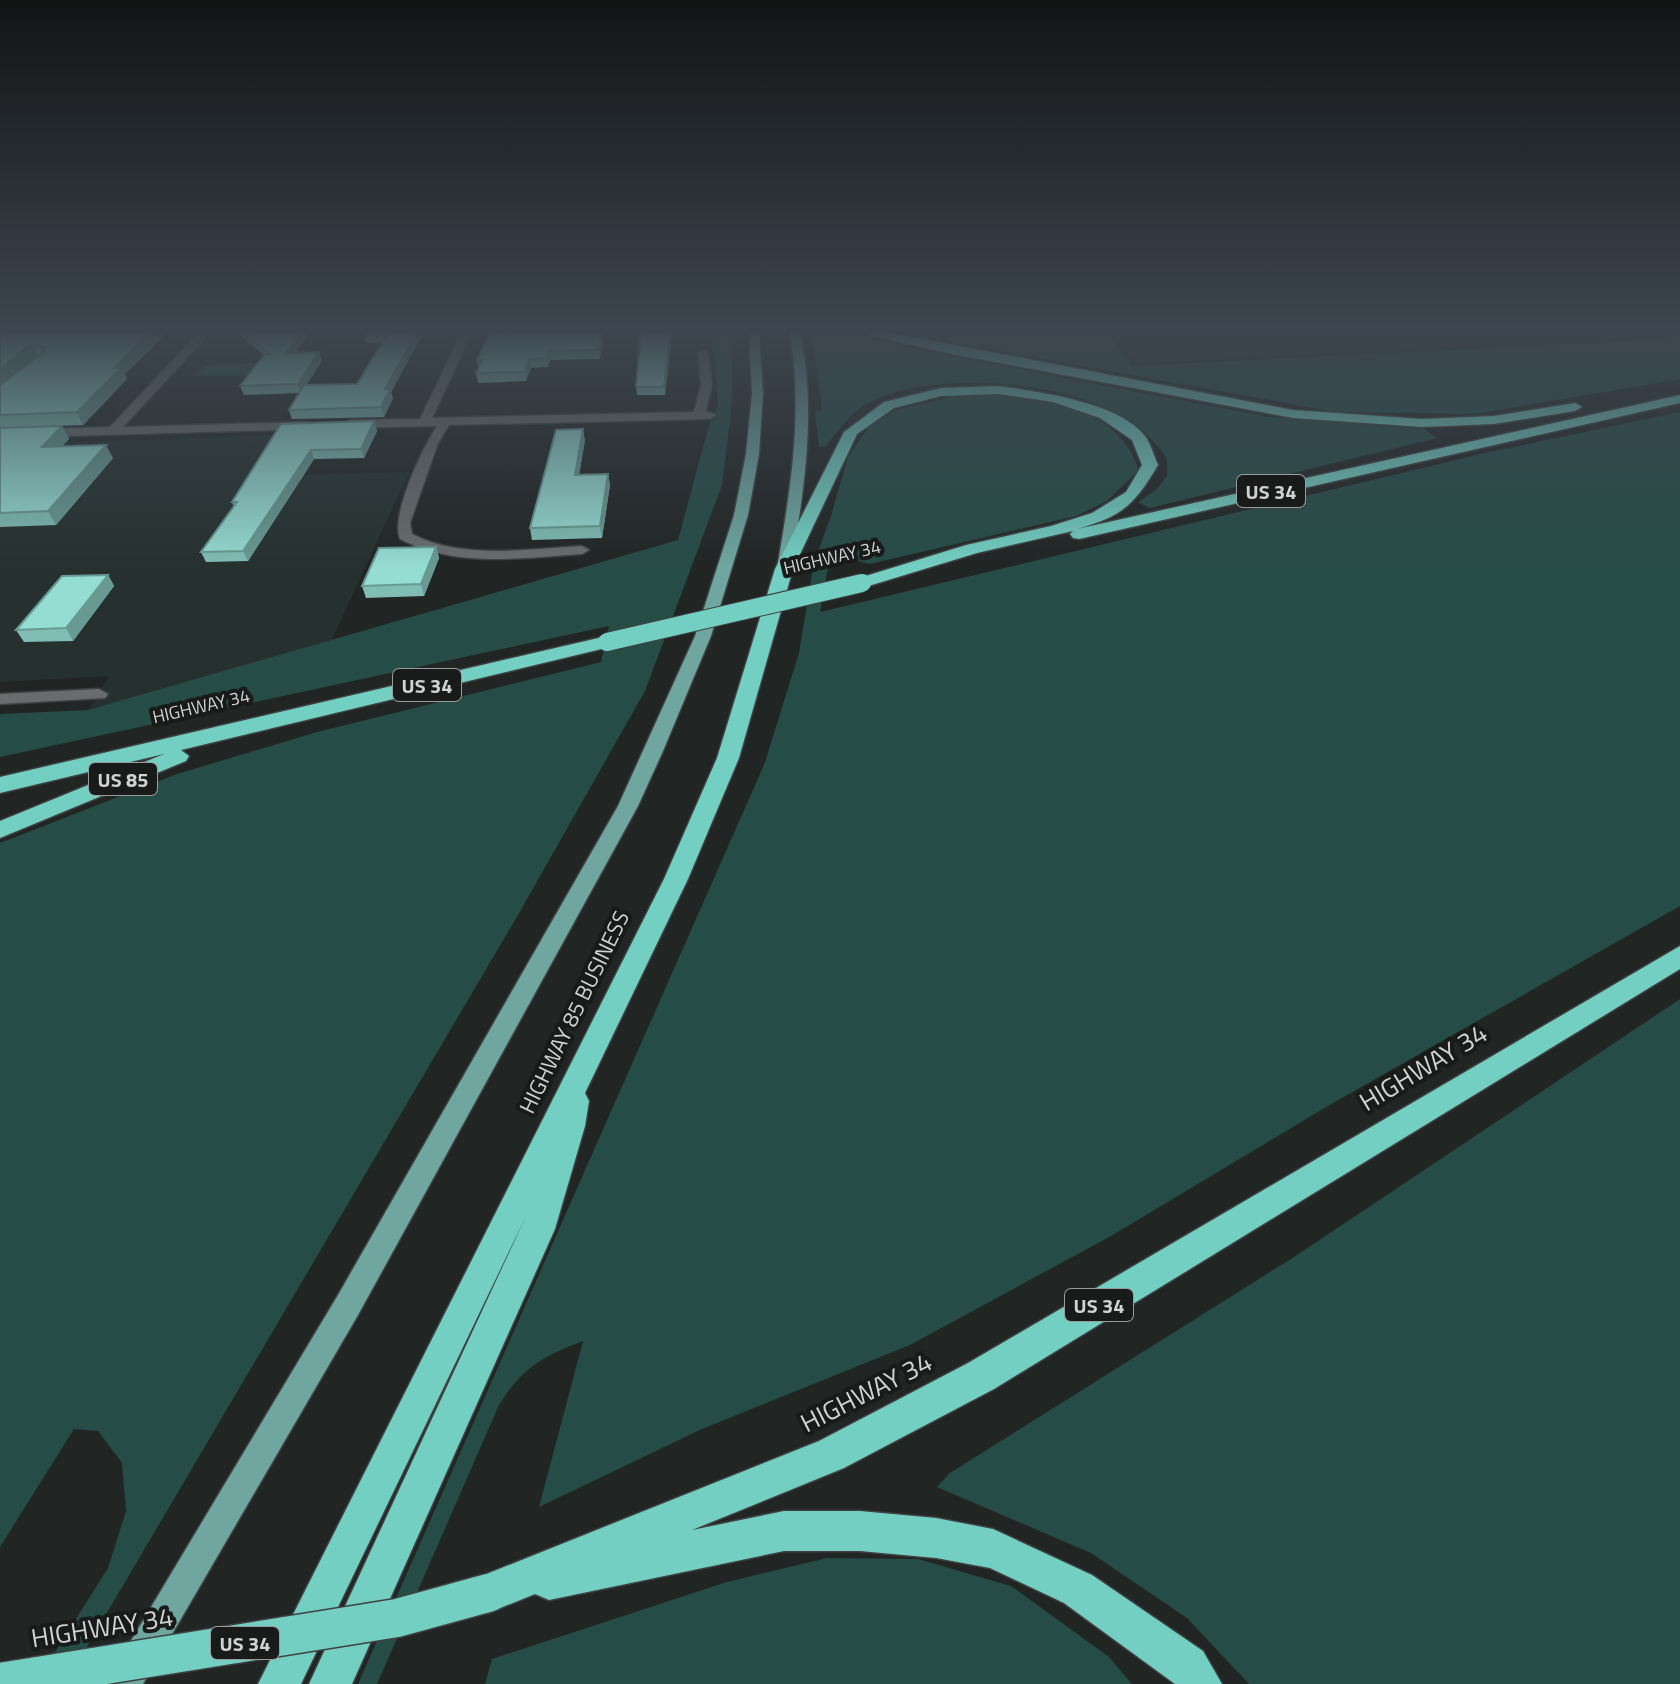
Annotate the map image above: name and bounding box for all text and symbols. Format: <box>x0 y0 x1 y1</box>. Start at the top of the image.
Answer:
road number: US 34 <box>1237 475 1305 507</box>
street label: HIGHWAY 34 <box>781 533 883 581</box>
road number: US 34 <box>393 669 461 701</box>
street label: HIGHWAY 34 <box>150 682 252 730</box>
road number: US 85 <box>89 763 157 795</box>
street label: HIGHWAY 85 BUSINESS <box>510 905 638 1119</box>
street label: HIGHWAY 34 <box>1352 1013 1494 1121</box>
road number: US 34 <box>1065 1289 1133 1321</box>
street label: HIGHWAY 34 <box>793 1342 939 1442</box>
street label: HIGHWAY 34 <box>28 1597 176 1657</box>
road number: US 34 <box>211 1627 279 1659</box>

